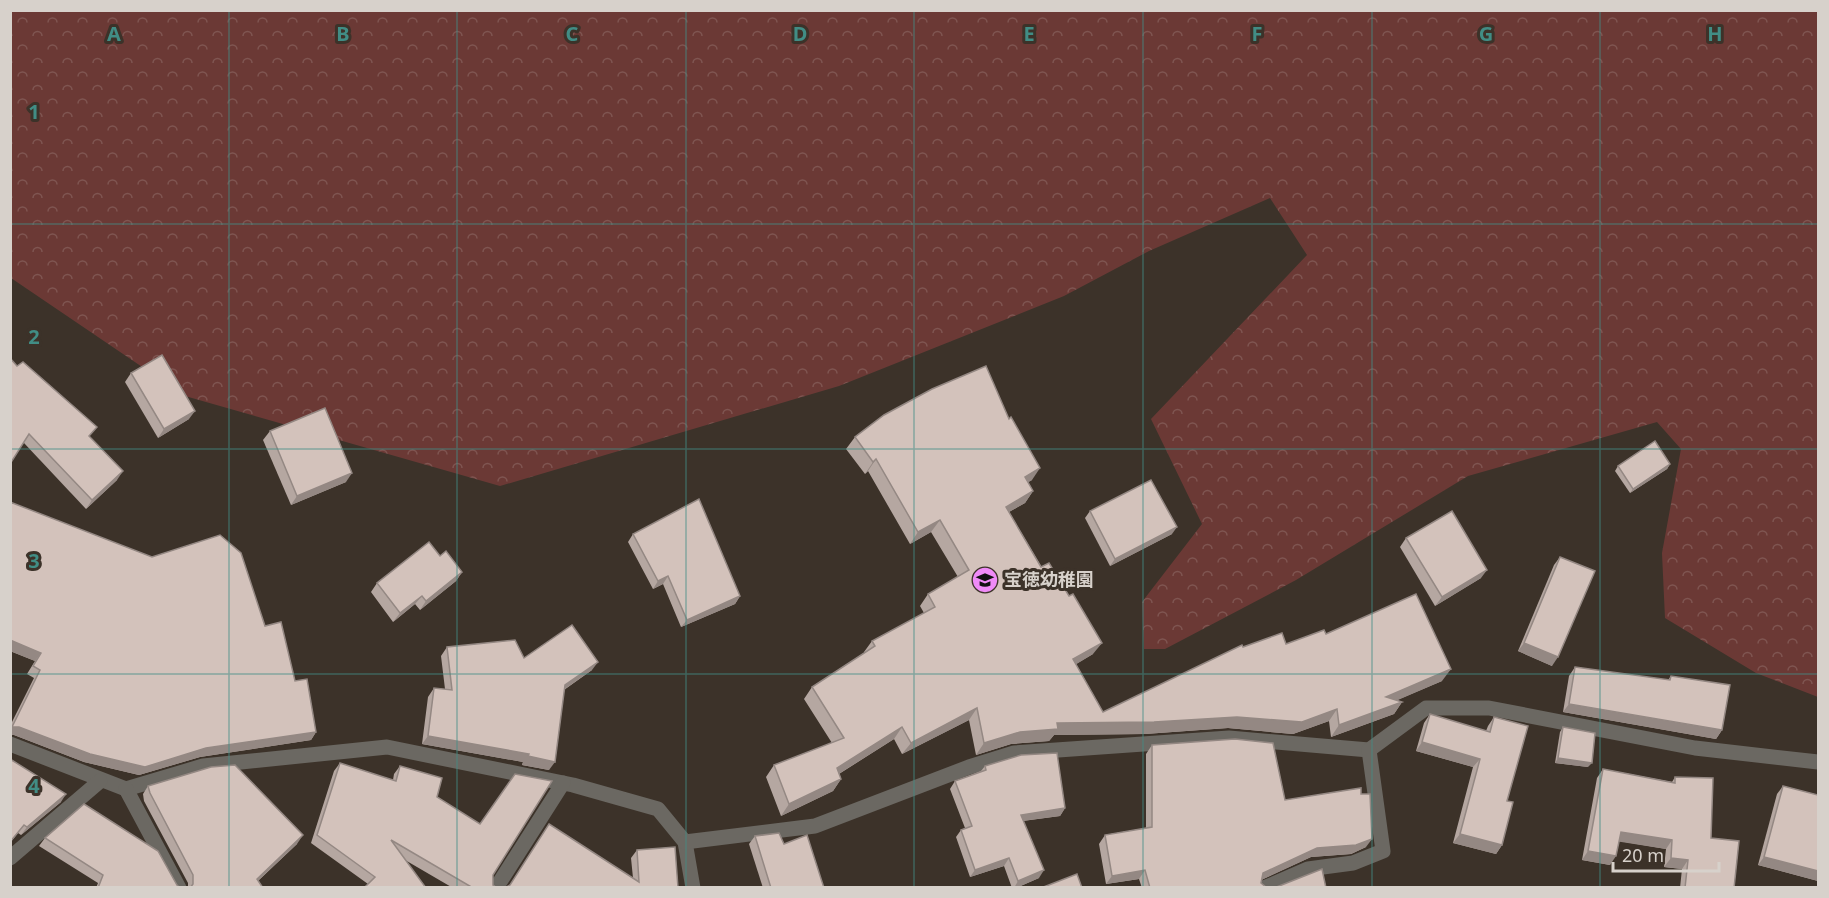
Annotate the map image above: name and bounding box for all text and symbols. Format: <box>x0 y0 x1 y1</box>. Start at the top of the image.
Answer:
text: A <box>107 20 121 47</box>
text: B <box>336 20 350 47</box>
text: C <box>566 20 579 47</box>
text: D <box>793 20 807 47</box>
text: E <box>1023 20 1035 47</box>
text: F <box>1252 20 1262 47</box>
text: G <box>1479 20 1493 47</box>
text: H <box>1707 20 1723 47</box>
text: 1 <box>28 98 40 125</box>
text: 2 <box>28 323 40 350</box>
text: 3 <box>28 547 40 574</box>
school or university icon: 宝徳幼稚園 <box>970 565 1000 595</box>
place label: 宝徳幼稚園 <box>1004 567 1094 591</box>
text: 4 <box>28 772 40 799</box>
scale bar <box>1613 835 1720 873</box>
text: 20 m <box>1622 843 1664 867</box>

